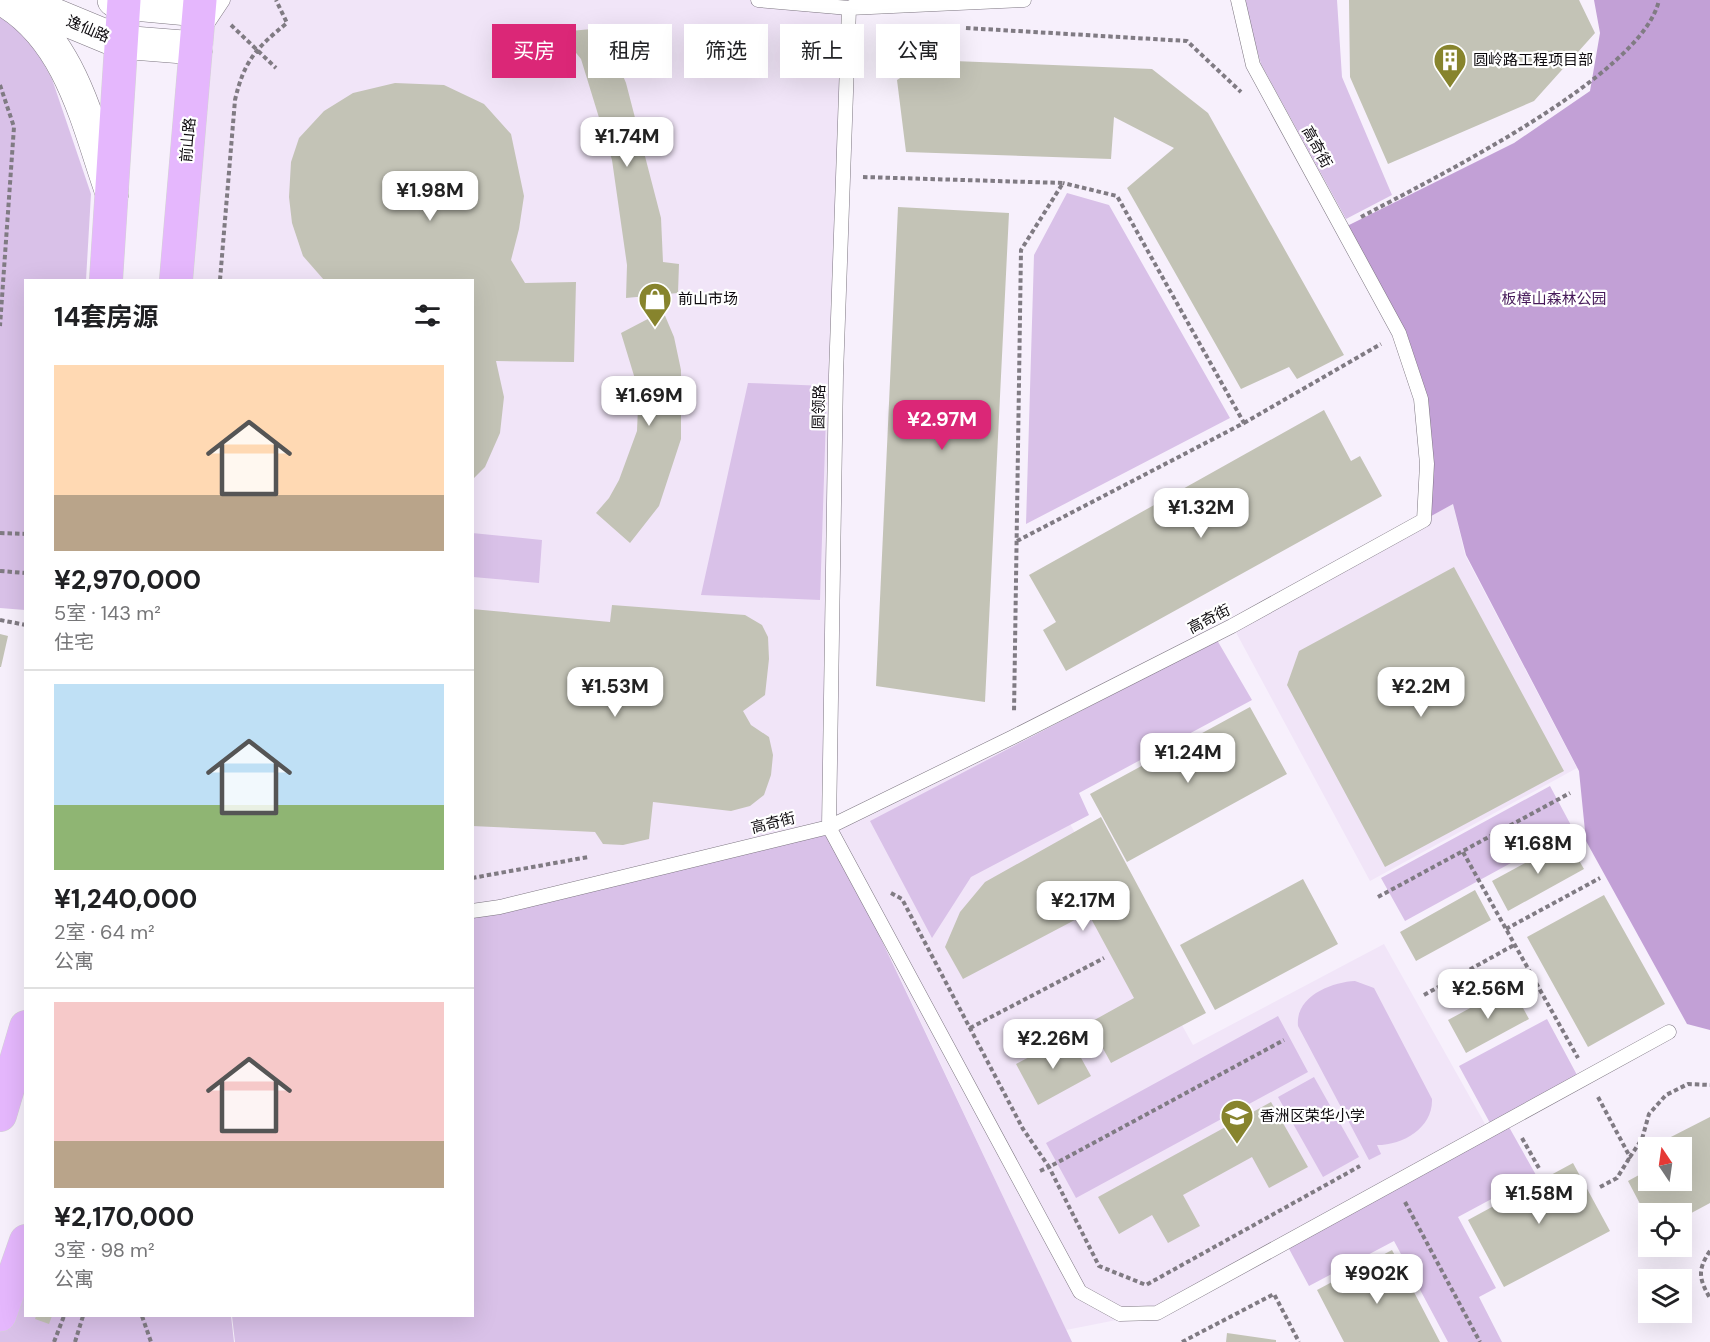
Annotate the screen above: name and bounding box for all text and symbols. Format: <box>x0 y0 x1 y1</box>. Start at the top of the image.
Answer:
street label: 逸仙路 <box>63 11 113 47</box>
chip: 买房 <box>492 24 576 78</box>
chip: 租房 <box>588 24 672 78</box>
chip: 筛选 <box>684 24 768 78</box>
chip: 新上 <box>780 24 864 78</box>
chip: 公寓 <box>876 24 960 78</box>
building icon: 圆岭路工程项目部 <box>1432 42 1468 89</box>
place label: 圆岭路工程项目部 <box>1473 50 1593 70</box>
street label: 前山路 <box>176 117 200 163</box>
pin: ¥1.74M <box>578 117 676 168</box>
street label: 高奇街 <box>1297 122 1337 172</box>
text: ¥1.74M <box>594 123 660 149</box>
pin: ¥1.98M <box>381 171 479 222</box>
text: ¥1.98M <box>396 177 464 203</box>
shop icon: 前山市场 <box>637 281 673 328</box>
place label: 前山市场 <box>678 289 738 309</box>
park label: 板樟山森林公园 <box>1501 289 1607 309</box>
icon: filters <box>411 299 444 332</box>
text: 14套房源 <box>54 300 158 334</box>
pin: ¥1.69M <box>600 376 698 427</box>
text: ¥1.69M <box>615 382 683 408</box>
street label: 圆领路 <box>809 384 829 430</box>
pin: ¥2.97M <box>893 400 991 451</box>
icon: home <box>195 404 303 512</box>
text: ¥2.97M <box>907 406 977 432</box>
pin: ¥1.32M <box>1152 488 1250 539</box>
text: ¥1.32M <box>1168 494 1234 520</box>
text: ¥2,970,000 <box>54 563 201 597</box>
text: 5室 · 143 m² <box>54 600 161 626</box>
street label: 高奇街 <box>1184 600 1234 638</box>
text: 住宅 <box>54 629 94 655</box>
pin: ¥1.53M <box>566 667 664 718</box>
pin: ¥2.2M <box>1379 667 1463 718</box>
text: ¥1.53M <box>581 673 649 699</box>
text: ¥2.2M <box>1392 673 1450 699</box>
icon: home <box>195 723 303 831</box>
pin: ¥1.24M <box>1139 733 1237 784</box>
text: ¥1.24M <box>1154 739 1222 765</box>
street label: 高奇街 <box>749 808 797 838</box>
pin: ¥1.68M <box>1489 824 1587 875</box>
text: ¥1.68M <box>1504 830 1572 856</box>
pin: ¥2.17M <box>1034 881 1132 932</box>
text: ¥1,240,000 <box>54 882 197 916</box>
text: ¥2.17M <box>1051 887 1115 913</box>
text: 2室 · 64 m² <box>54 919 155 945</box>
text: 公寓 <box>54 948 94 974</box>
pin: ¥2.56M <box>1439 969 1537 1020</box>
text: ¥2.56M <box>1452 975 1524 1001</box>
pin: ¥2.26M <box>1004 1019 1102 1070</box>
text: ¥2.26M <box>1017 1025 1089 1051</box>
icon: home <box>195 1041 303 1149</box>
school or university icon: 香洲区荣华小学 <box>1219 1098 1255 1145</box>
place label: 香洲区荣华小学 <box>1260 1106 1365 1126</box>
north arrow <box>1638 1137 1692 1191</box>
map controls <box>1638 1137 1692 1323</box>
pin: ¥1.58M <box>1490 1174 1588 1225</box>
text: ¥1.58M <box>1505 1180 1573 1206</box>
text: ¥2,170,000 <box>54 1200 194 1234</box>
button: locate <box>1638 1203 1692 1257</box>
text: 3室 · 98 m² <box>54 1237 155 1263</box>
pin: ¥902K <box>1335 1254 1419 1305</box>
text: ¥902K <box>1345 1260 1409 1286</box>
text: 公寓 <box>54 1266 94 1292</box>
button: layers <box>1638 1269 1692 1323</box>

